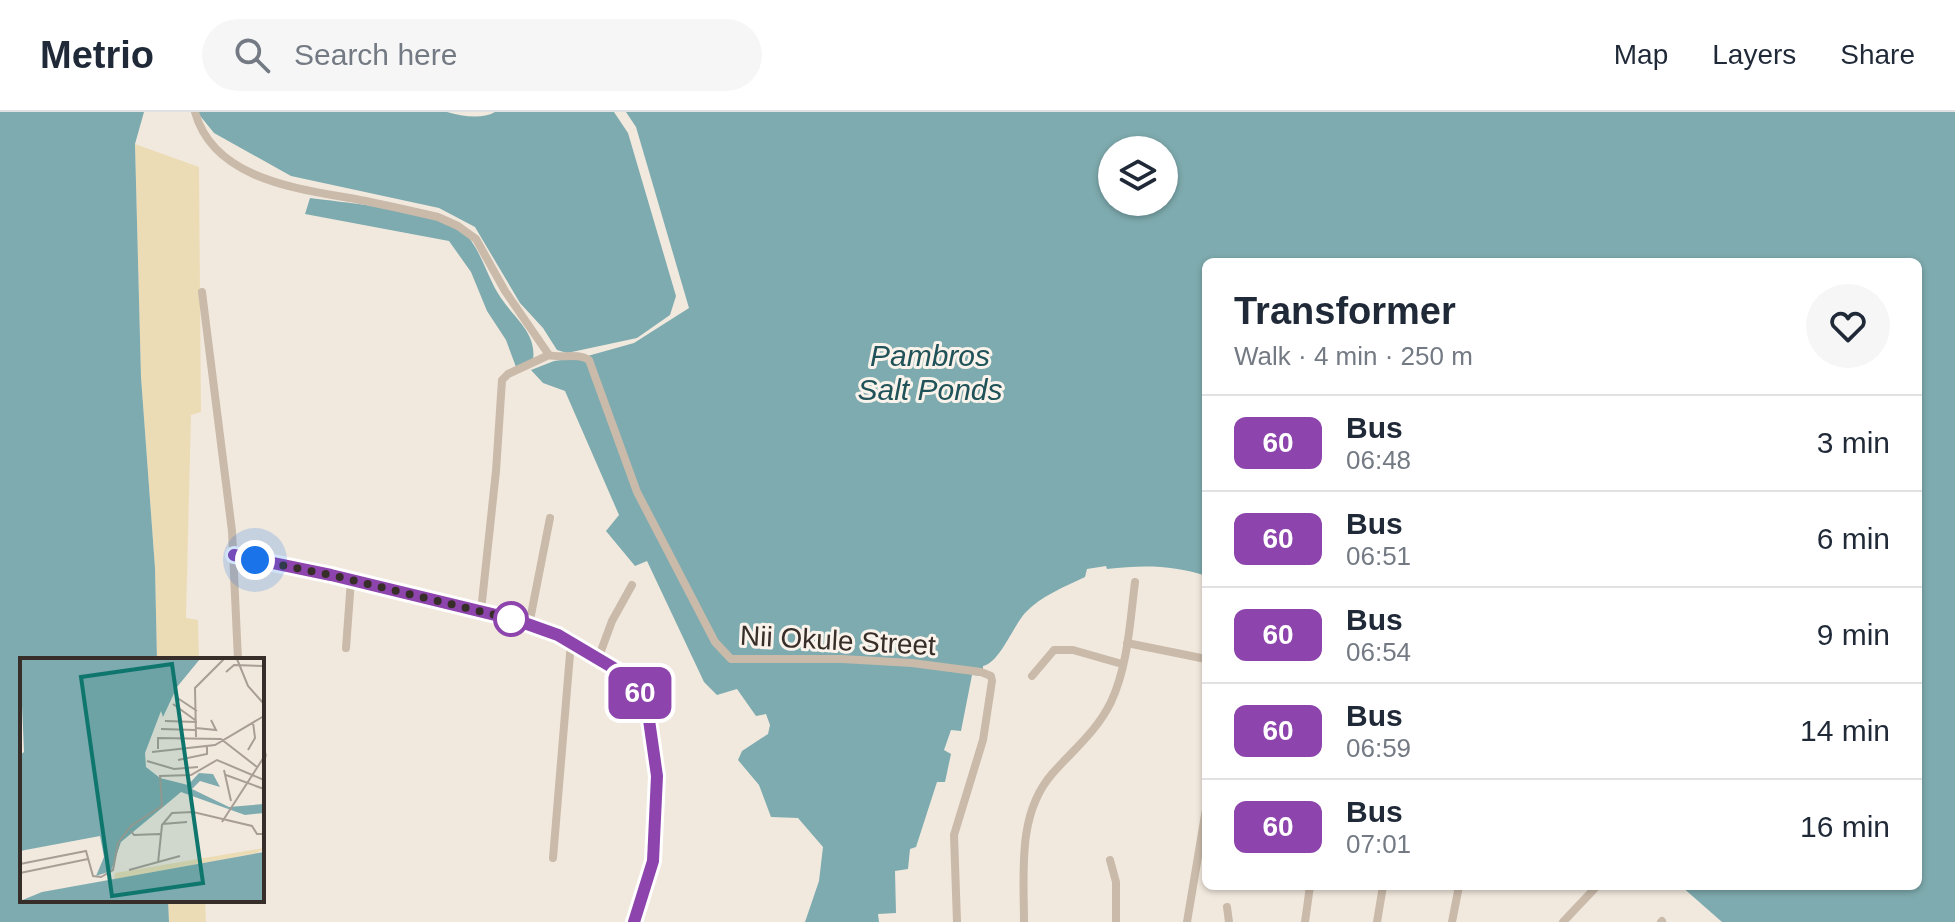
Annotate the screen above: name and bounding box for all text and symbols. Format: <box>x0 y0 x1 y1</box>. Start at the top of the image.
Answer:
search box <box>202 19 762 91</box>
icon: search <box>230 33 274 77</box>
text: Metrio <box>40 34 154 76</box>
text: Search here <box>294 38 457 71</box>
text: Map <box>1614 39 1668 70</box>
text: Layers <box>1712 39 1796 70</box>
text: Share <box>1840 39 1915 70</box>
map controls <box>1098 136 1178 216</box>
button: layers <box>1098 136 1178 216</box>
button: heart <box>1806 284 1890 368</box>
text: Transformer <box>1234 290 1456 332</box>
water label: Pambros Salt Ponds <box>857 339 1003 406</box>
text: Walk · 4 min · 250 m <box>1234 341 1473 371</box>
text: Bus <box>1346 411 1403 444</box>
text: 3 min <box>1817 426 1890 459</box>
text: 60 <box>1262 427 1294 458</box>
text: 06:48 <box>1346 445 1411 475</box>
text: Bus <box>1346 507 1403 540</box>
text: 6 min <box>1817 522 1890 555</box>
text: 60 <box>1262 523 1294 554</box>
your location <box>235 540 275 580</box>
text: 06:51 <box>1346 541 1411 571</box>
unlabelled marker <box>494 602 528 636</box>
text: Bus <box>1346 603 1403 636</box>
text: 9 min <box>1817 618 1890 651</box>
text: 60 <box>1262 619 1294 650</box>
street label: Nii Okule Street <box>739 620 937 661</box>
text: 06:54 <box>1346 637 1411 667</box>
inset map <box>20 658 264 902</box>
line badge: 60 <box>604 667 676 719</box>
text: 60 <box>624 677 656 708</box>
text: Bus <box>1346 699 1403 732</box>
text: 14 min <box>1800 714 1890 747</box>
text: 60 <box>1262 715 1294 746</box>
text: 06:59 <box>1346 733 1411 763</box>
text: Bus <box>1346 795 1403 828</box>
text: 16 min <box>1800 810 1890 843</box>
text: 60 <box>1262 811 1294 842</box>
text: 07:01 <box>1346 829 1411 859</box>

